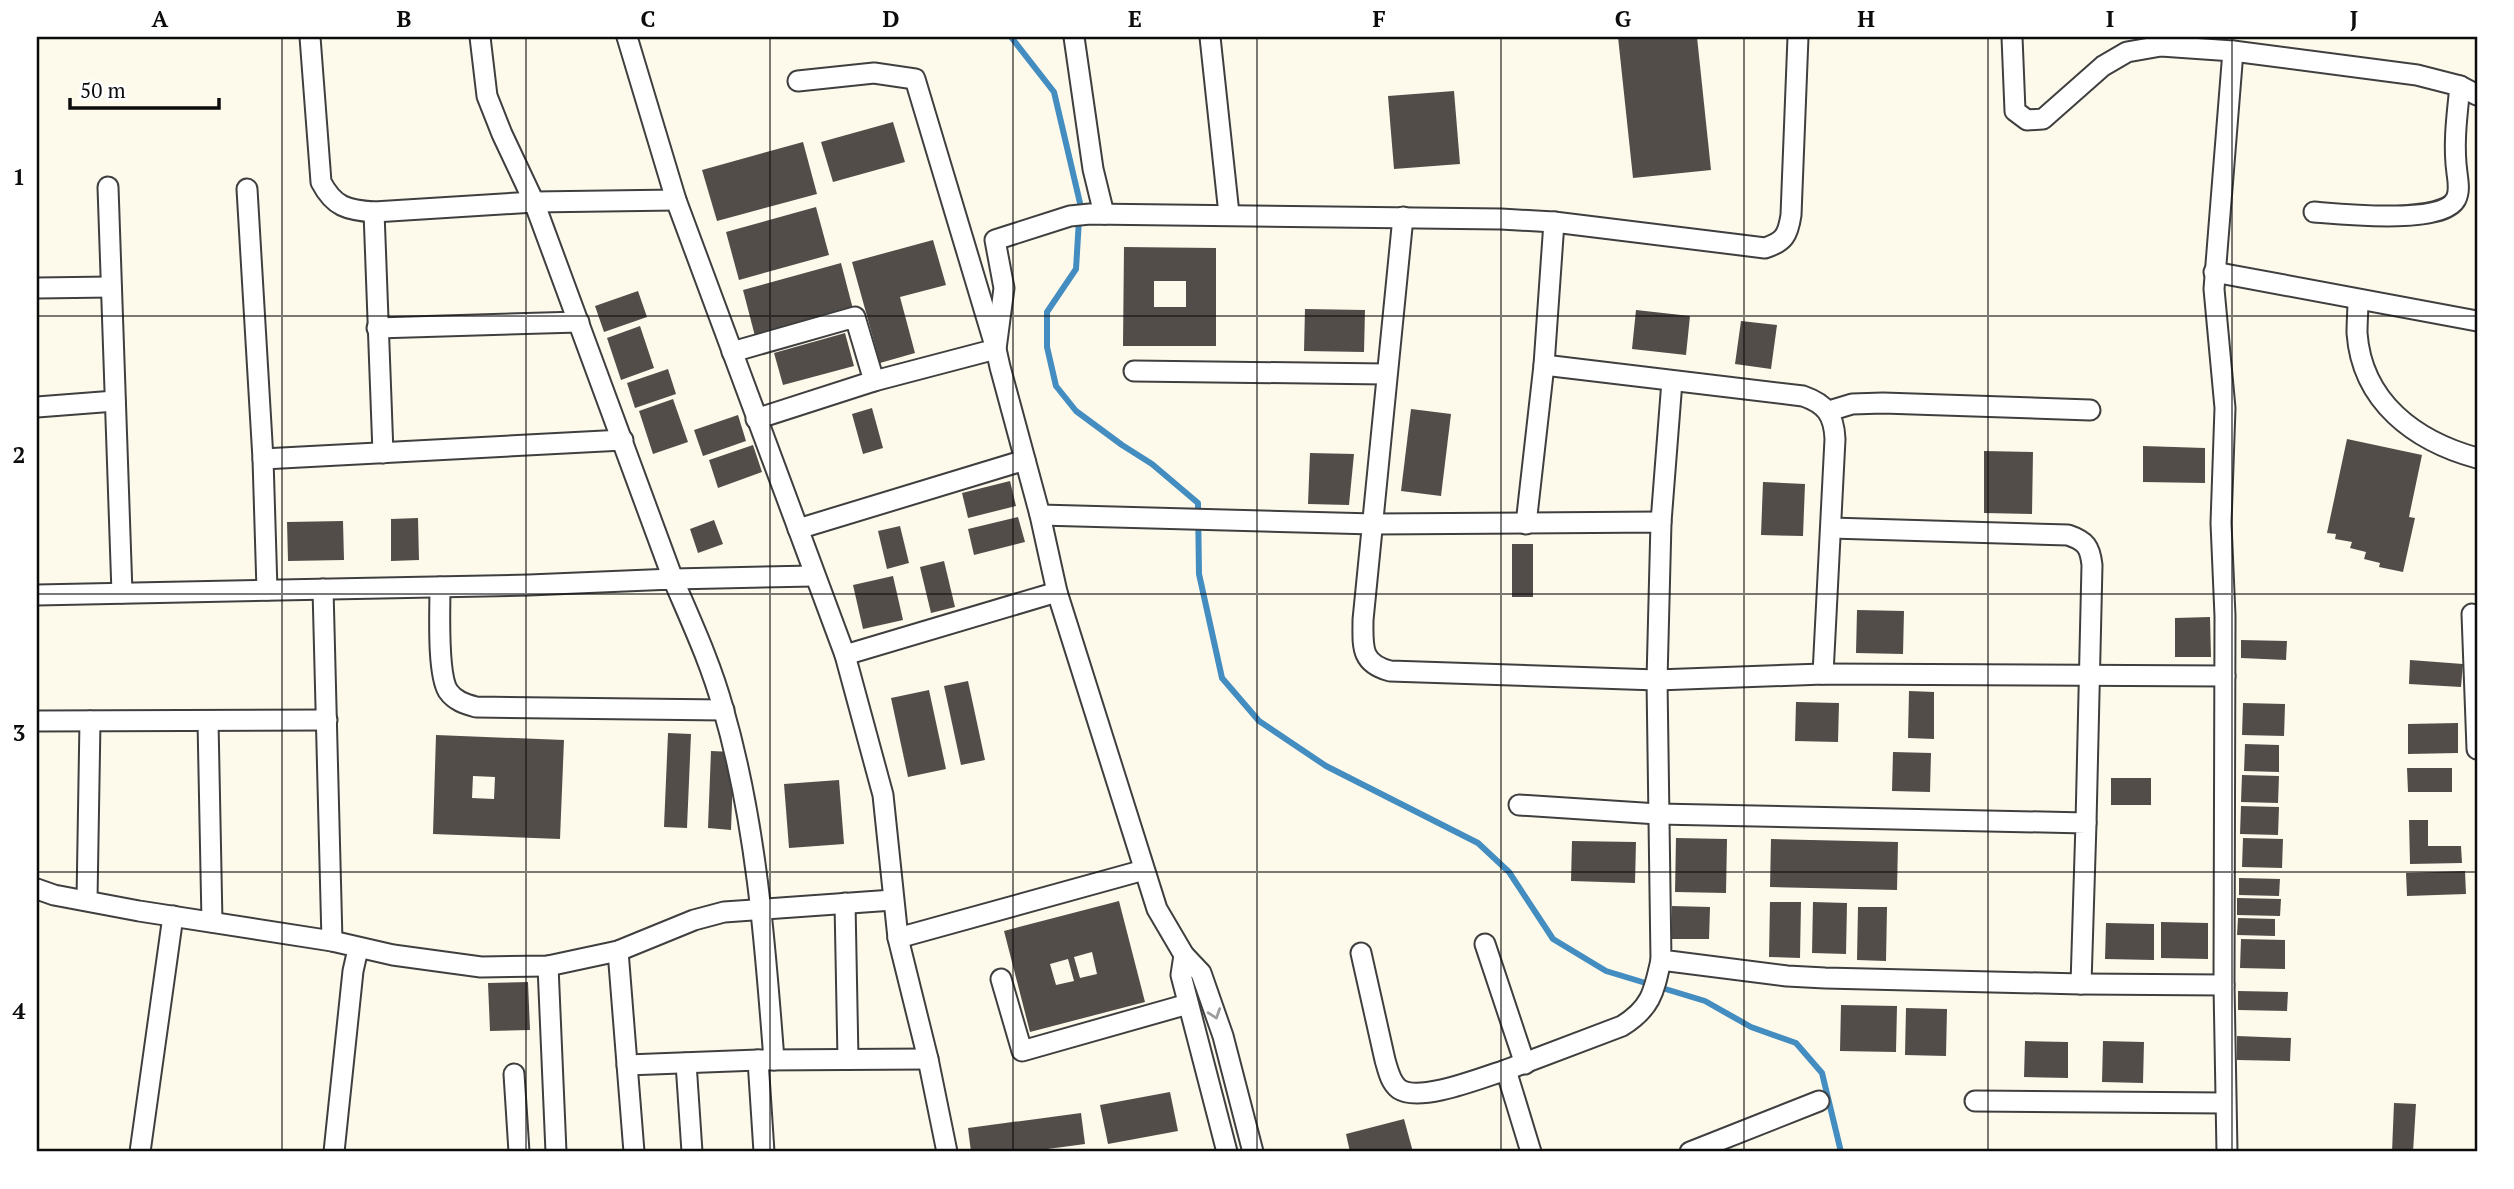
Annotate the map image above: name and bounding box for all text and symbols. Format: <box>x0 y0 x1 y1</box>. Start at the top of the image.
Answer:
text: A <box>152 3 169 34</box>
text: B <box>397 3 412 34</box>
text: C <box>641 3 656 34</box>
text: D <box>883 3 900 34</box>
text: E <box>1128 3 1142 34</box>
text: F <box>1372 3 1386 34</box>
text: G <box>1615 3 1632 34</box>
text: H <box>1857 3 1875 34</box>
text: I <box>2106 3 2114 34</box>
text: J <box>2350 3 2358 34</box>
scale bar <box>70 66 219 110</box>
text: 50 m <box>80 76 126 104</box>
text: 1 <box>13 161 26 192</box>
text: 2 <box>13 439 26 470</box>
text: 3 <box>13 717 26 748</box>
text: 4 <box>13 995 26 1026</box>
one-way arrow <box>1207 1007 1221 1020</box>

